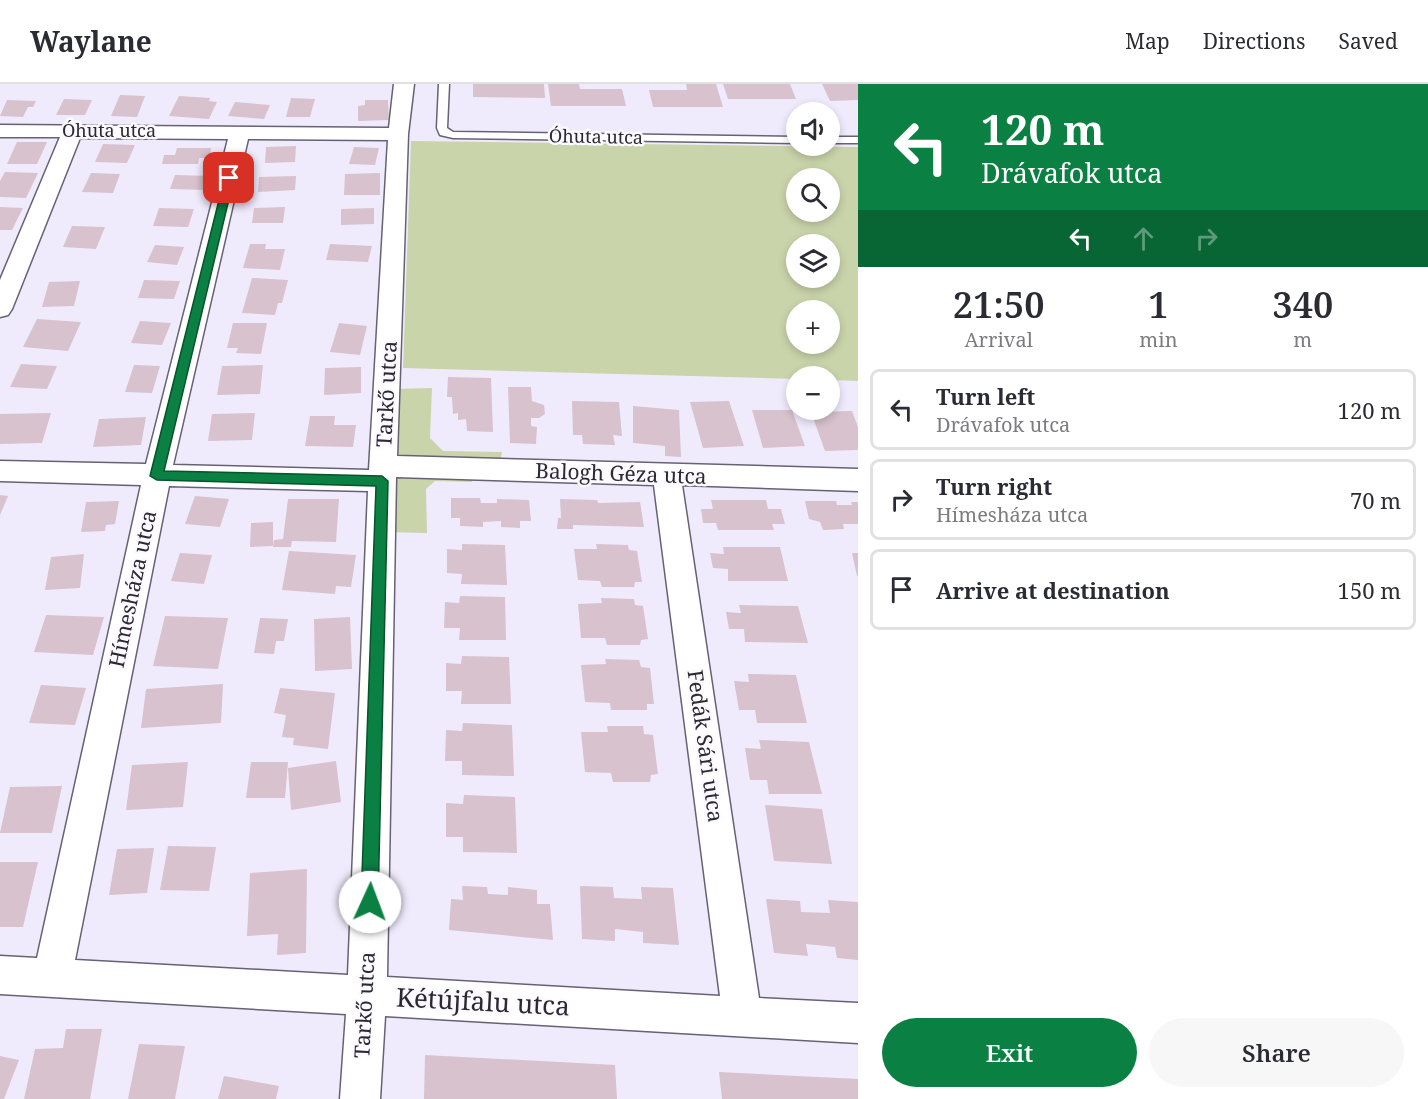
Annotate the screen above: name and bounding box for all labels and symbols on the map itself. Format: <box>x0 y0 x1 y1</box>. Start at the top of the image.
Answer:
street label: Óhuta utca <box>62 118 156 142</box>
street label: Óhuta utca <box>549 123 643 149</box>
pin <box>203 152 254 203</box>
street label: Tarkő utca <box>369 340 403 448</box>
street label: Balogh Géza utca <box>535 456 707 490</box>
street label: Hímesháza utca <box>102 508 162 670</box>
street label: Fedák Sári utca <box>681 668 731 824</box>
position arrow <box>338 870 402 934</box>
street label: Tarkő utca <box>347 951 381 1059</box>
street label: Kétújfalu utca <box>395 978 571 1024</box>

